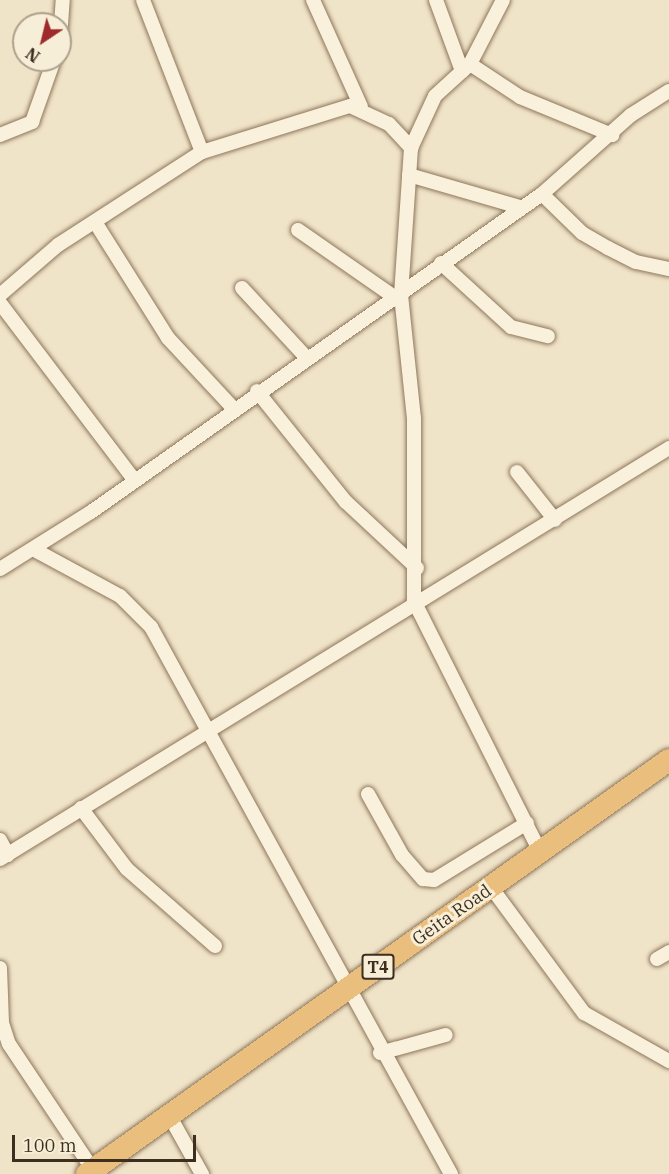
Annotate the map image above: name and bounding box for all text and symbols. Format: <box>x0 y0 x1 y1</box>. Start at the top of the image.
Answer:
north arrow <box>12 12 72 72</box>
text: N <box>22 43 44 67</box>
street label: Geita Road <box>408 880 496 950</box>
road number: T4 <box>362 954 394 980</box>
scale bar <box>15 1123 200 1161</box>
text: 100 m <box>23 1134 77 1157</box>

